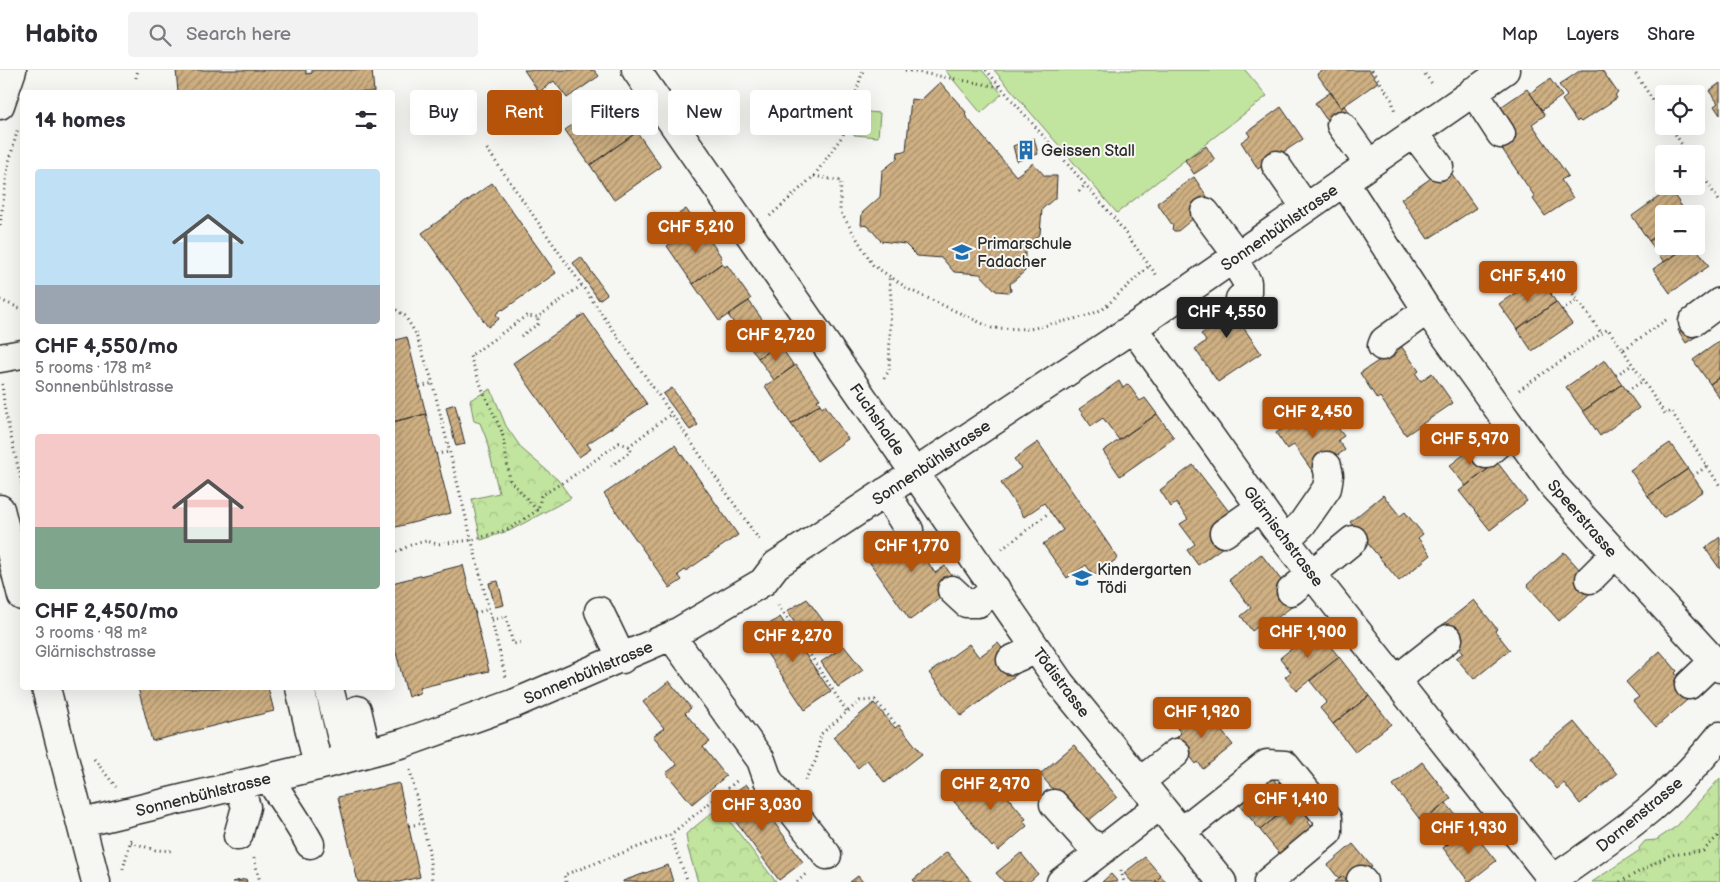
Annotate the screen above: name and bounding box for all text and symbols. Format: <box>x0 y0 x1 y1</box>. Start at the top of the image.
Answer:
search box <box>128 12 478 57</box>
text: Habito <box>25 20 98 49</box>
icon: search <box>146 21 174 49</box>
text: Search here <box>186 23 291 46</box>
text: Map <box>1502 24 1538 45</box>
text: Layers <box>1566 24 1619 45</box>
text: Share <box>1647 24 1695 45</box>
map controls <box>1655 85 1705 255</box>
button: locate <box>1655 85 1705 135</box>
chip: Buy <box>410 90 477 135</box>
chip: Rent <box>487 90 562 135</box>
chip: Filters <box>572 90 658 135</box>
chip: New <box>668 90 740 135</box>
chip: Apartment <box>750 90 871 135</box>
icon: filters <box>352 106 380 134</box>
text: 14 homes <box>35 108 126 133</box>
building icon: Geissen Stall <box>1015 139 1037 161</box>
place label: Geissen Stall <box>1041 142 1135 161</box>
button: + <box>1655 145 1705 195</box>
street label: Sonnenbühlstrasse <box>1218 180 1342 276</box>
icon: home <box>163 201 253 291</box>
button: − <box>1655 205 1705 255</box>
pin: CHF 5,210 <box>639 212 753 254</box>
text: CHF 5,210 <box>658 218 734 237</box>
place label: Primarschule Fadacher <box>977 235 1072 272</box>
school or university icon: Primarschule Fadacher <box>951 241 973 263</box>
pin: CHF 5,410 <box>1471 260 1585 303</box>
text: CHF 5,410 <box>1490 267 1566 286</box>
pin: CHF 4,550 <box>1170 296 1284 339</box>
text: CHF 4,550 <box>1188 303 1266 322</box>
pin: CHF 2,720 <box>719 320 833 362</box>
text: CHF 2,720 <box>737 326 815 345</box>
text: CHF 4,550/mo <box>35 334 178 359</box>
text: 5 rooms · 178 m² <box>35 359 152 378</box>
text: Sonnenbühlstrasse <box>35 378 173 397</box>
street label: Fuchshalde <box>845 380 909 460</box>
pin: CHF 2,450 <box>1256 396 1370 439</box>
text: CHF 2,450 <box>1274 403 1352 422</box>
street label: Sonnenbühlstrasse <box>869 416 995 510</box>
pin: CHF 5,970 <box>1413 424 1527 466</box>
text: CHF 5,970 <box>1431 430 1509 449</box>
icon: home <box>163 466 253 556</box>
street label: Speerstrasse <box>1543 476 1621 562</box>
street label: Glärnischstrasse <box>1239 483 1327 591</box>
pin: CHF 1,770 <box>855 530 969 573</box>
text: CHF 1,770 <box>874 537 950 556</box>
place label: Kindergarten Tödi <box>1097 561 1191 598</box>
school or university icon: Kindergarten Tödi <box>1071 567 1093 589</box>
text: CHF 2,450/mo <box>35 599 178 624</box>
pin: CHF 1,900 <box>1251 616 1365 659</box>
pin: CHF 2,270 <box>736 620 850 663</box>
text: CHF 1,900 <box>1270 623 1346 642</box>
text: 3 rooms · 98 m² <box>35 624 147 643</box>
text: CHF 2,270 <box>754 627 832 646</box>
street label: Sonnenbühlstrasse <box>521 637 656 709</box>
text: Glärnischstrasse <box>35 643 156 662</box>
street label: Tödistrasse <box>1028 644 1094 722</box>
pin: CHF 1,920 <box>1145 696 1259 739</box>
text: CHF 1,920 <box>1164 703 1240 722</box>
pin: CHF 2,970 <box>934 768 1048 811</box>
street label: Sonnenbühlstrasse <box>134 769 273 821</box>
street label: Dornenstrasse <box>1593 773 1687 857</box>
text: CHF 2,970 <box>952 775 1030 794</box>
pin: CHF 1,410 <box>1234 784 1348 826</box>
pin: CHF 3,030 <box>705 790 819 832</box>
text: CHF 1,410 <box>1254 790 1328 809</box>
text: CHF 3,030 <box>722 796 802 815</box>
pin: CHF 1,930 <box>1412 812 1526 855</box>
text: CHF 1,930 <box>1431 819 1507 838</box>

